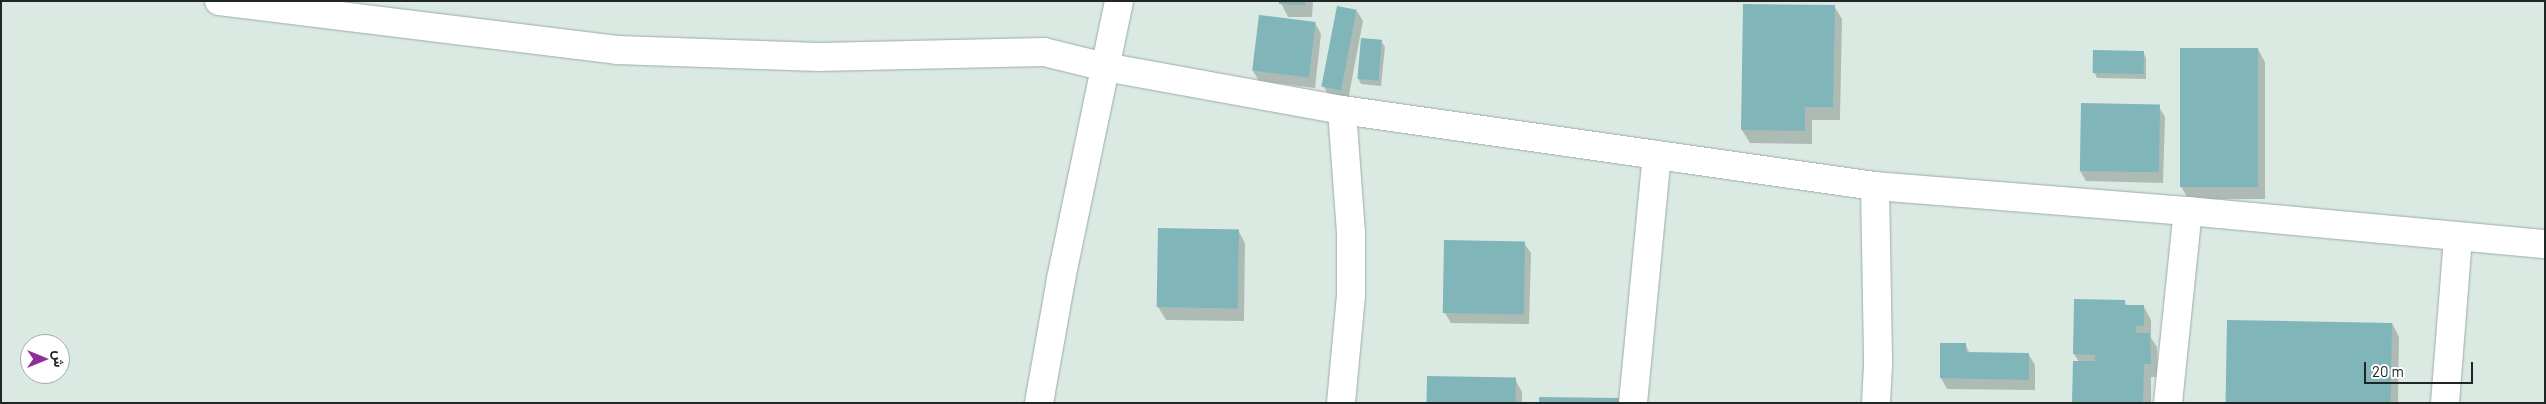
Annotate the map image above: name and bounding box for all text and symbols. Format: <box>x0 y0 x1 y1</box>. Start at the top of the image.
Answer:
north arrow <box>20 334 70 384</box>
text: ش <box>51 351 68 367</box>
scale bar <box>2366 352 2475 384</box>
text: 20 m <box>2372 362 2404 380</box>

